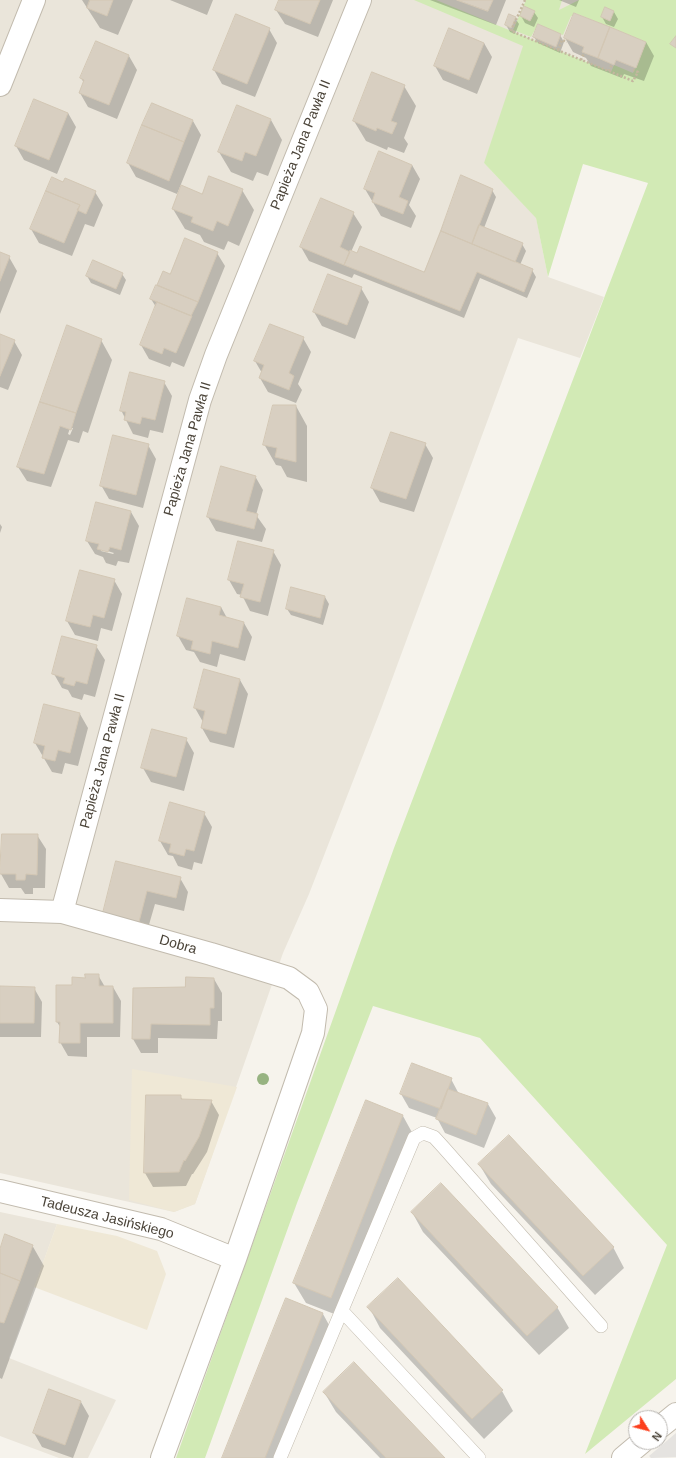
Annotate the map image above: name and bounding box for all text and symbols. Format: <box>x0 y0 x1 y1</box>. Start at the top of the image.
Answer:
street label: Papieża Jana Pawła II <box>267 78 335 212</box>
street label: Papieża Jana Pawła II <box>161 380 215 518</box>
street label: Papieża Jana Pawła II <box>77 692 129 830</box>
street label: Dobra <box>157 932 199 958</box>
street label: Tadeusza Jasińskiego <box>39 1193 175 1243</box>
north arrow <box>628 1410 668 1450</box>
text: N <box>650 1430 664 1443</box>

